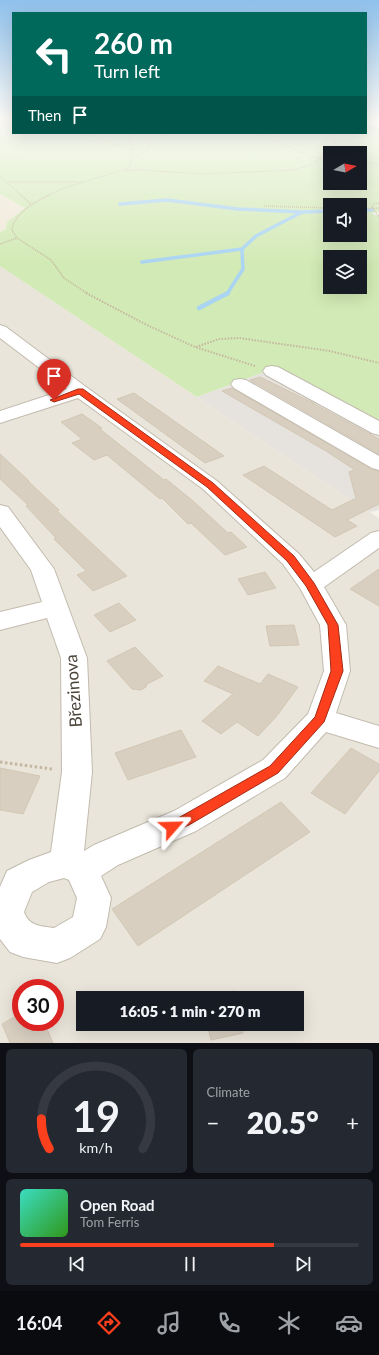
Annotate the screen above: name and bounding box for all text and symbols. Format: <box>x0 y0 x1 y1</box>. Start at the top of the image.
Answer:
text: 260 m <box>94 26 173 60</box>
icon: left <box>28 28 80 80</box>
text: Turn left <box>94 60 160 82</box>
icon: arrive <box>69 104 91 126</box>
text: Then <box>28 106 61 124</box>
north arrow <box>323 146 367 190</box>
map controls <box>323 146 367 294</box>
button: sound <box>323 198 367 242</box>
button: layers <box>323 250 367 294</box>
pin <box>37 359 71 400</box>
icon: arrive <box>43 365 65 387</box>
street label: Březinova <box>60 654 86 728</box>
position arrow <box>151 806 193 848</box>
speed limit sign: 30 <box>12 979 64 1031</box>
text: 16:05 · 1 min · 270 m <box>119 1002 261 1020</box>
text: Climate <box>207 1084 250 1100</box>
text: 19 <box>72 1091 120 1141</box>
text: 20.5° <box>247 1104 319 1140</box>
text: − <box>207 1109 219 1136</box>
text: + <box>346 1109 359 1136</box>
text: km/h <box>80 1139 113 1156</box>
text: Open Road <box>80 1196 155 1214</box>
text: Tom Ferris <box>80 1214 139 1230</box>
icon: previous <box>66 1253 88 1275</box>
icon: pause <box>179 1253 201 1275</box>
icon: next <box>292 1253 314 1275</box>
icon: directions <box>95 1309 123 1337</box>
icon: music <box>155 1309 183 1337</box>
icon: phone <box>215 1309 243 1337</box>
icon: climate <box>275 1309 303 1337</box>
icon: car <box>335 1309 363 1337</box>
text: 16:04 <box>16 1312 62 1334</box>

